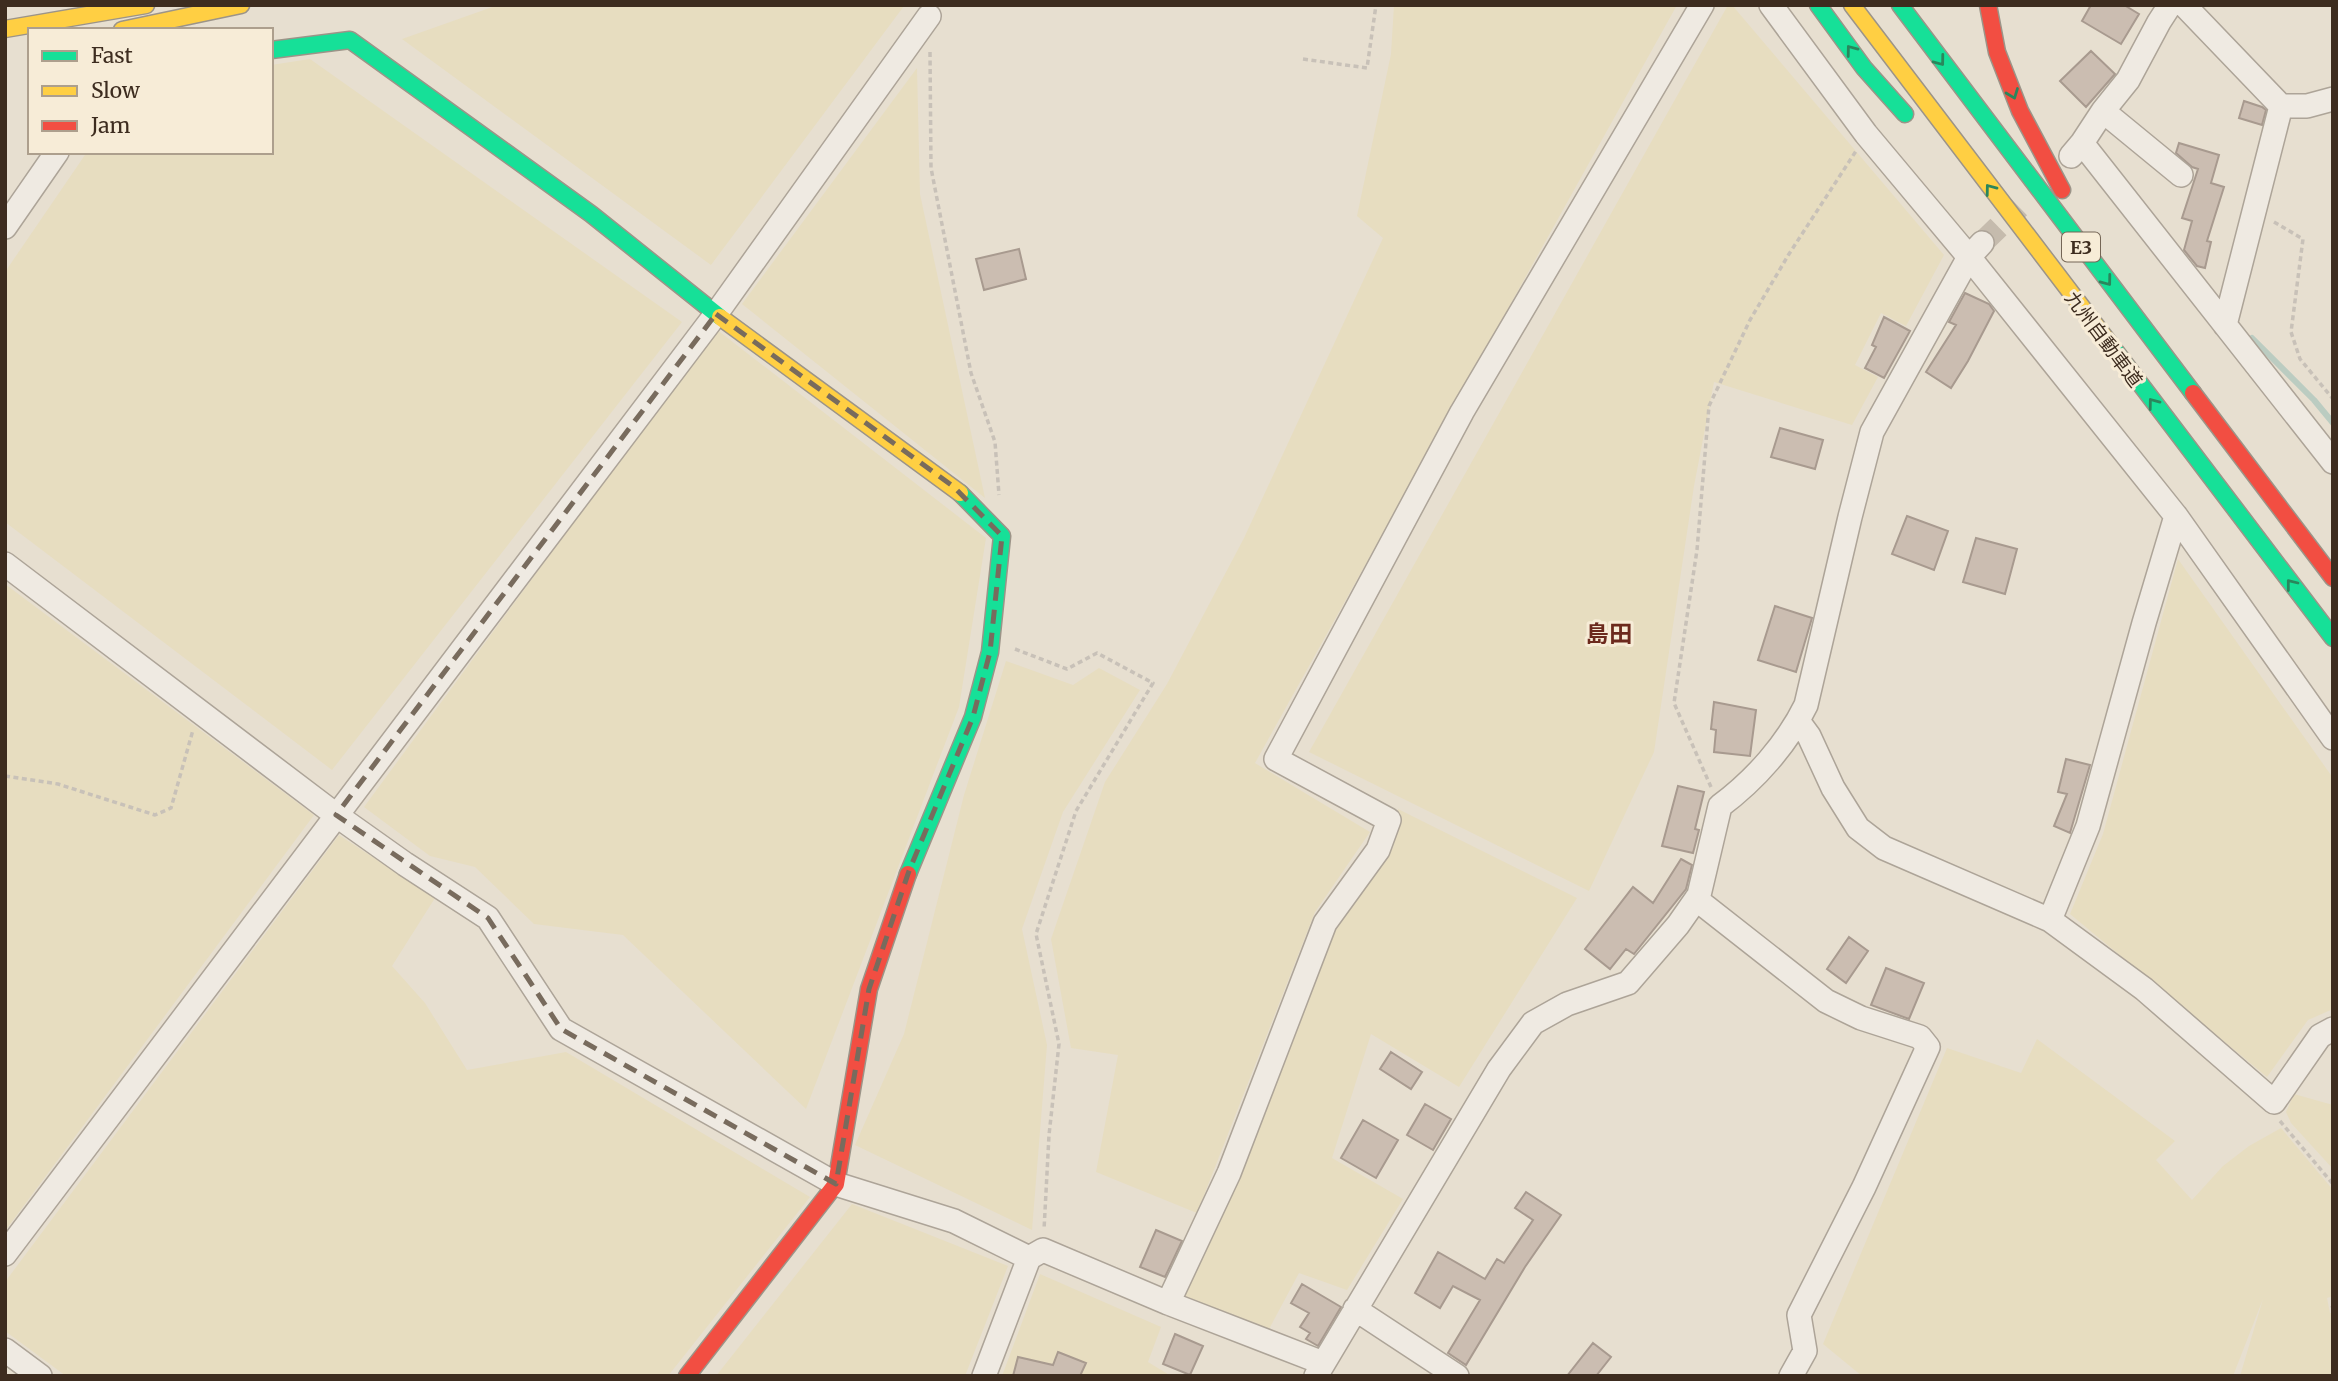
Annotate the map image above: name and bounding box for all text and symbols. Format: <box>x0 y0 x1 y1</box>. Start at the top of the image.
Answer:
legend <box>28 28 273 154</box>
text: Fast <box>91 42 133 69</box>
one-way arrow <box>1846 45 1859 58</box>
one-way arrow <box>1932 53 1945 65</box>
text: Slow <box>91 77 140 104</box>
one-way arrow <box>2004 87 2018 99</box>
text: Jam <box>90 112 130 139</box>
one-way arrow <box>1986 184 1998 196</box>
road number: E3 <box>2062 232 2100 262</box>
one-way arrow <box>2099 273 2112 286</box>
street label: 九州自動車道 <box>2060 286 2148 392</box>
one-way arrow <box>2149 398 2161 411</box>
one-way arrow <box>2287 579 2300 592</box>
district label: 島田 <box>1586 619 1632 648</box>

